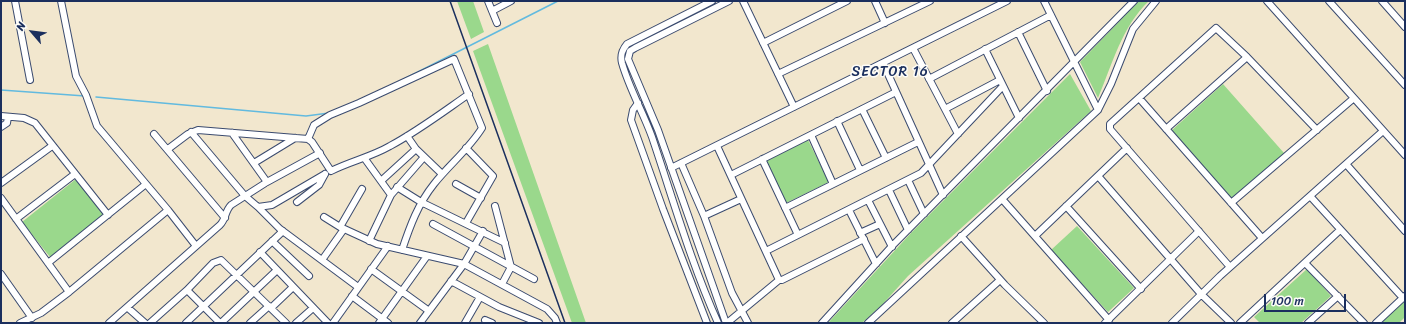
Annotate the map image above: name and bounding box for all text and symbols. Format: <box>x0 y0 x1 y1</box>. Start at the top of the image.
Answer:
north arrow <box>12 12 52 52</box>
text: N <box>11 18 31 34</box>
district label: SECTOR 16 <box>852 64 928 80</box>
scale bar <box>1266 286 1348 312</box>
text: 100 m <box>1271 290 1304 312</box>

